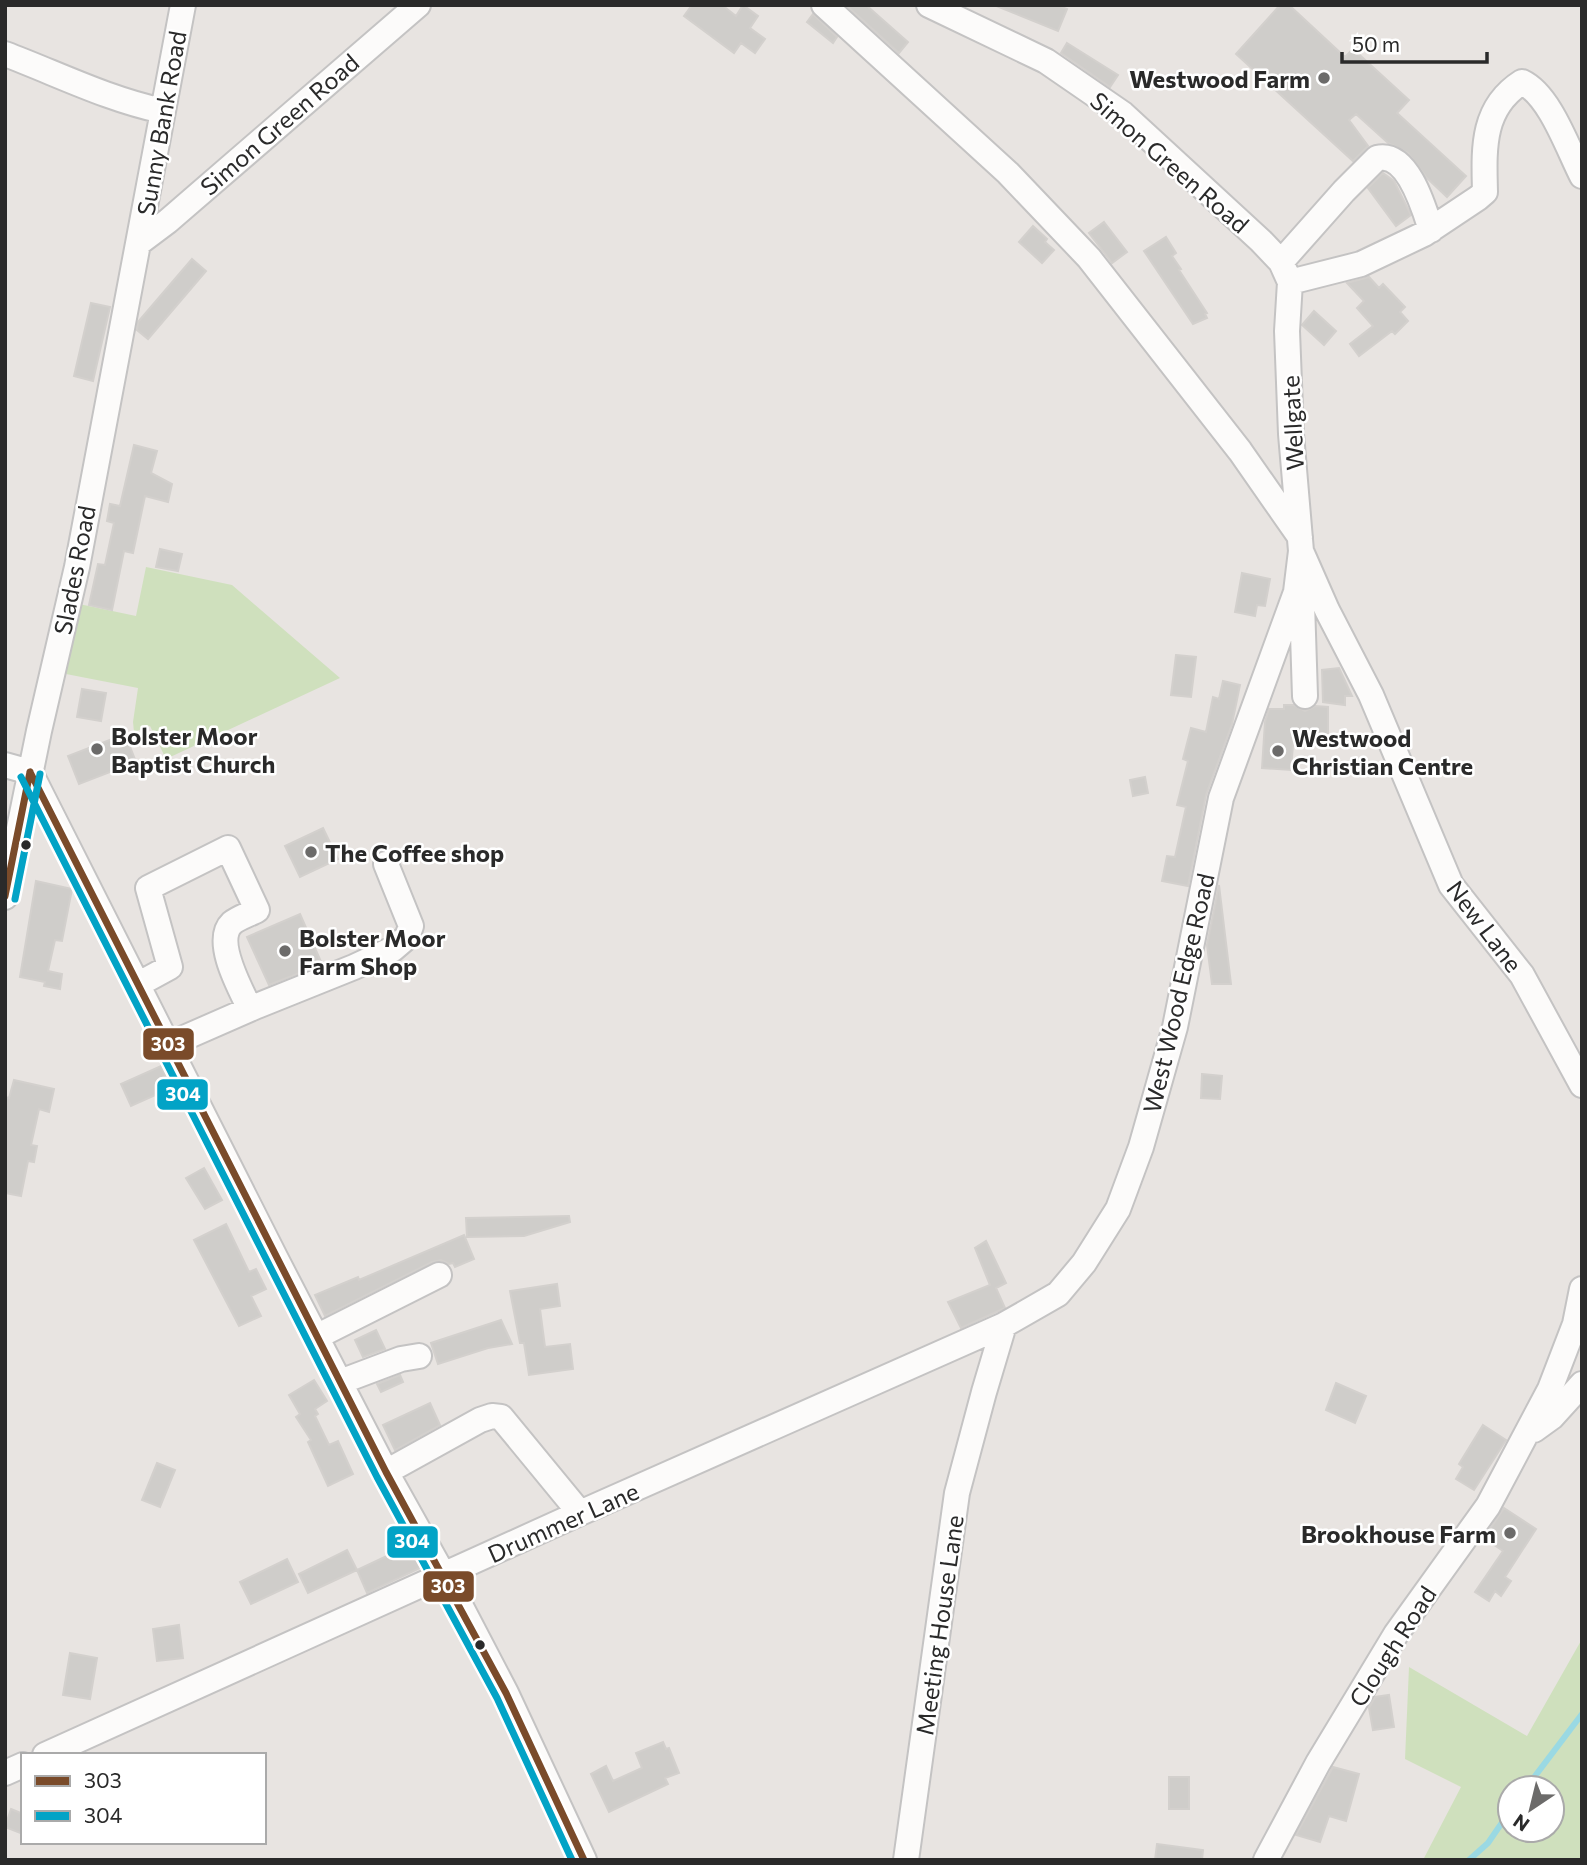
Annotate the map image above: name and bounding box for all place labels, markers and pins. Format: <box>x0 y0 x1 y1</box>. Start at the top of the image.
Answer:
place label: Westwood Farm <box>1129 64 1310 93</box>
marker: Westwood Farm <box>1316 70 1332 86</box>
place label: Bolster Moor Baptist Church <box>111 721 275 778</box>
place label: Westwood Christian Centre <box>1292 723 1473 780</box>
marker: Bolster Moor Baptist Church <box>89 741 105 757</box>
marker: Westwood Christian Centre <box>1270 743 1286 759</box>
unlabelled marker <box>19 838 33 852</box>
place label: The Coffee shop <box>325 838 504 867</box>
marker: The Coffee shop <box>303 844 319 860</box>
place label: Bolster Moor Farm Shop <box>299 923 446 980</box>
marker: Bolster Moor Farm Shop <box>277 943 293 959</box>
place label: Brookhouse Farm <box>1301 1519 1496 1548</box>
marker: Brookhouse Farm <box>1502 1525 1518 1541</box>
unlabelled marker <box>473 1638 487 1652</box>

